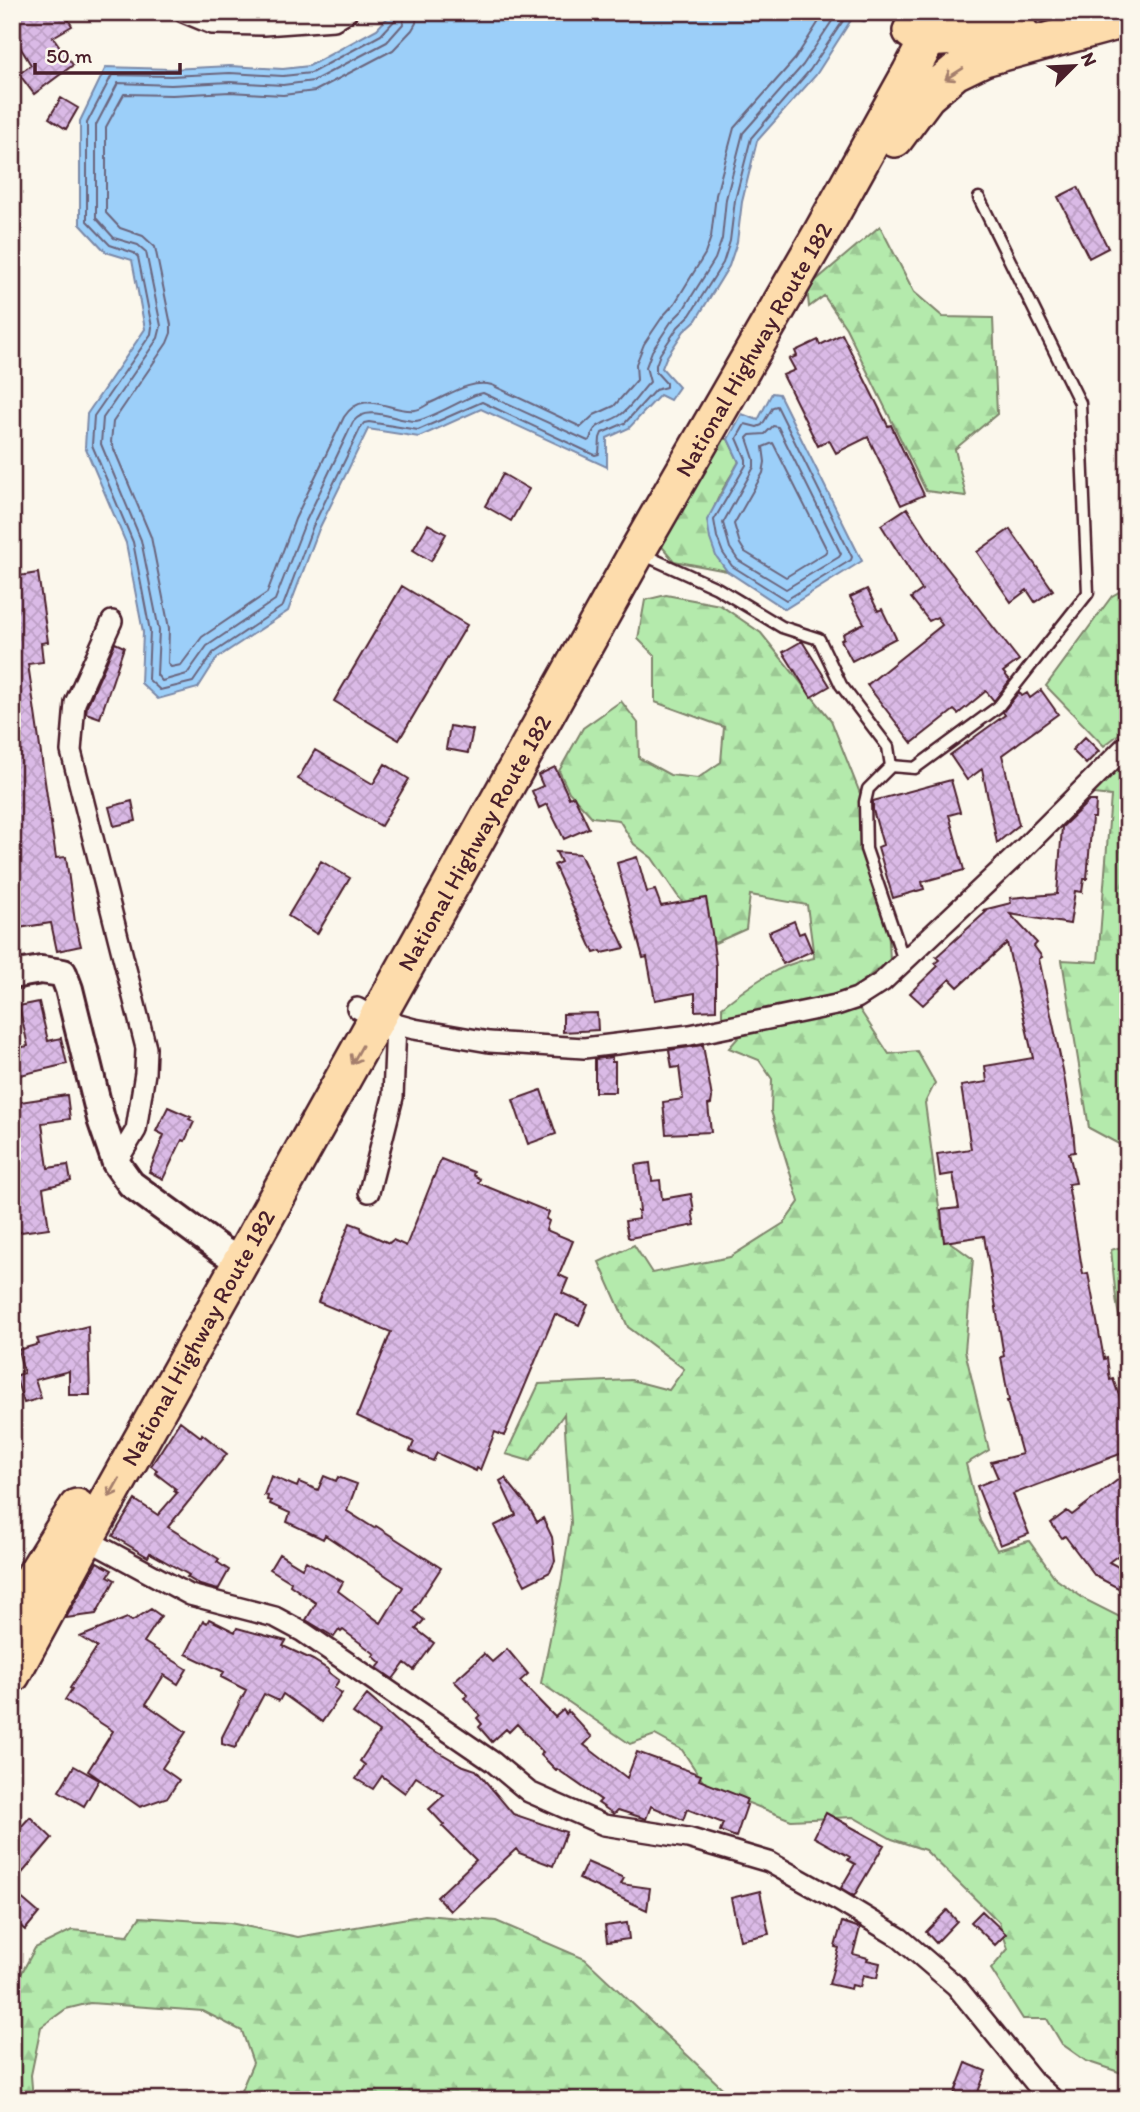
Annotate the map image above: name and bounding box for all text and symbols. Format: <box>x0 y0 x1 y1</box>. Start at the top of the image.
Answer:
scale bar <box>35 32 180 76</box>
north arrow <box>1038 32 1108 102</box>
text: 50 m <box>46 43 93 68</box>
text: N <box>1076 49 1102 70</box>
one-way arrow <box>944 68 964 82</box>
street label: National Highway Route 182 <box>669 217 838 482</box>
street label: National Highway Route 182 <box>391 709 557 976</box>
one-way arrow <box>350 1044 364 1064</box>
street label: National Highway Route 182 <box>115 1204 281 1471</box>
one-way arrow <box>107 1478 121 1498</box>

